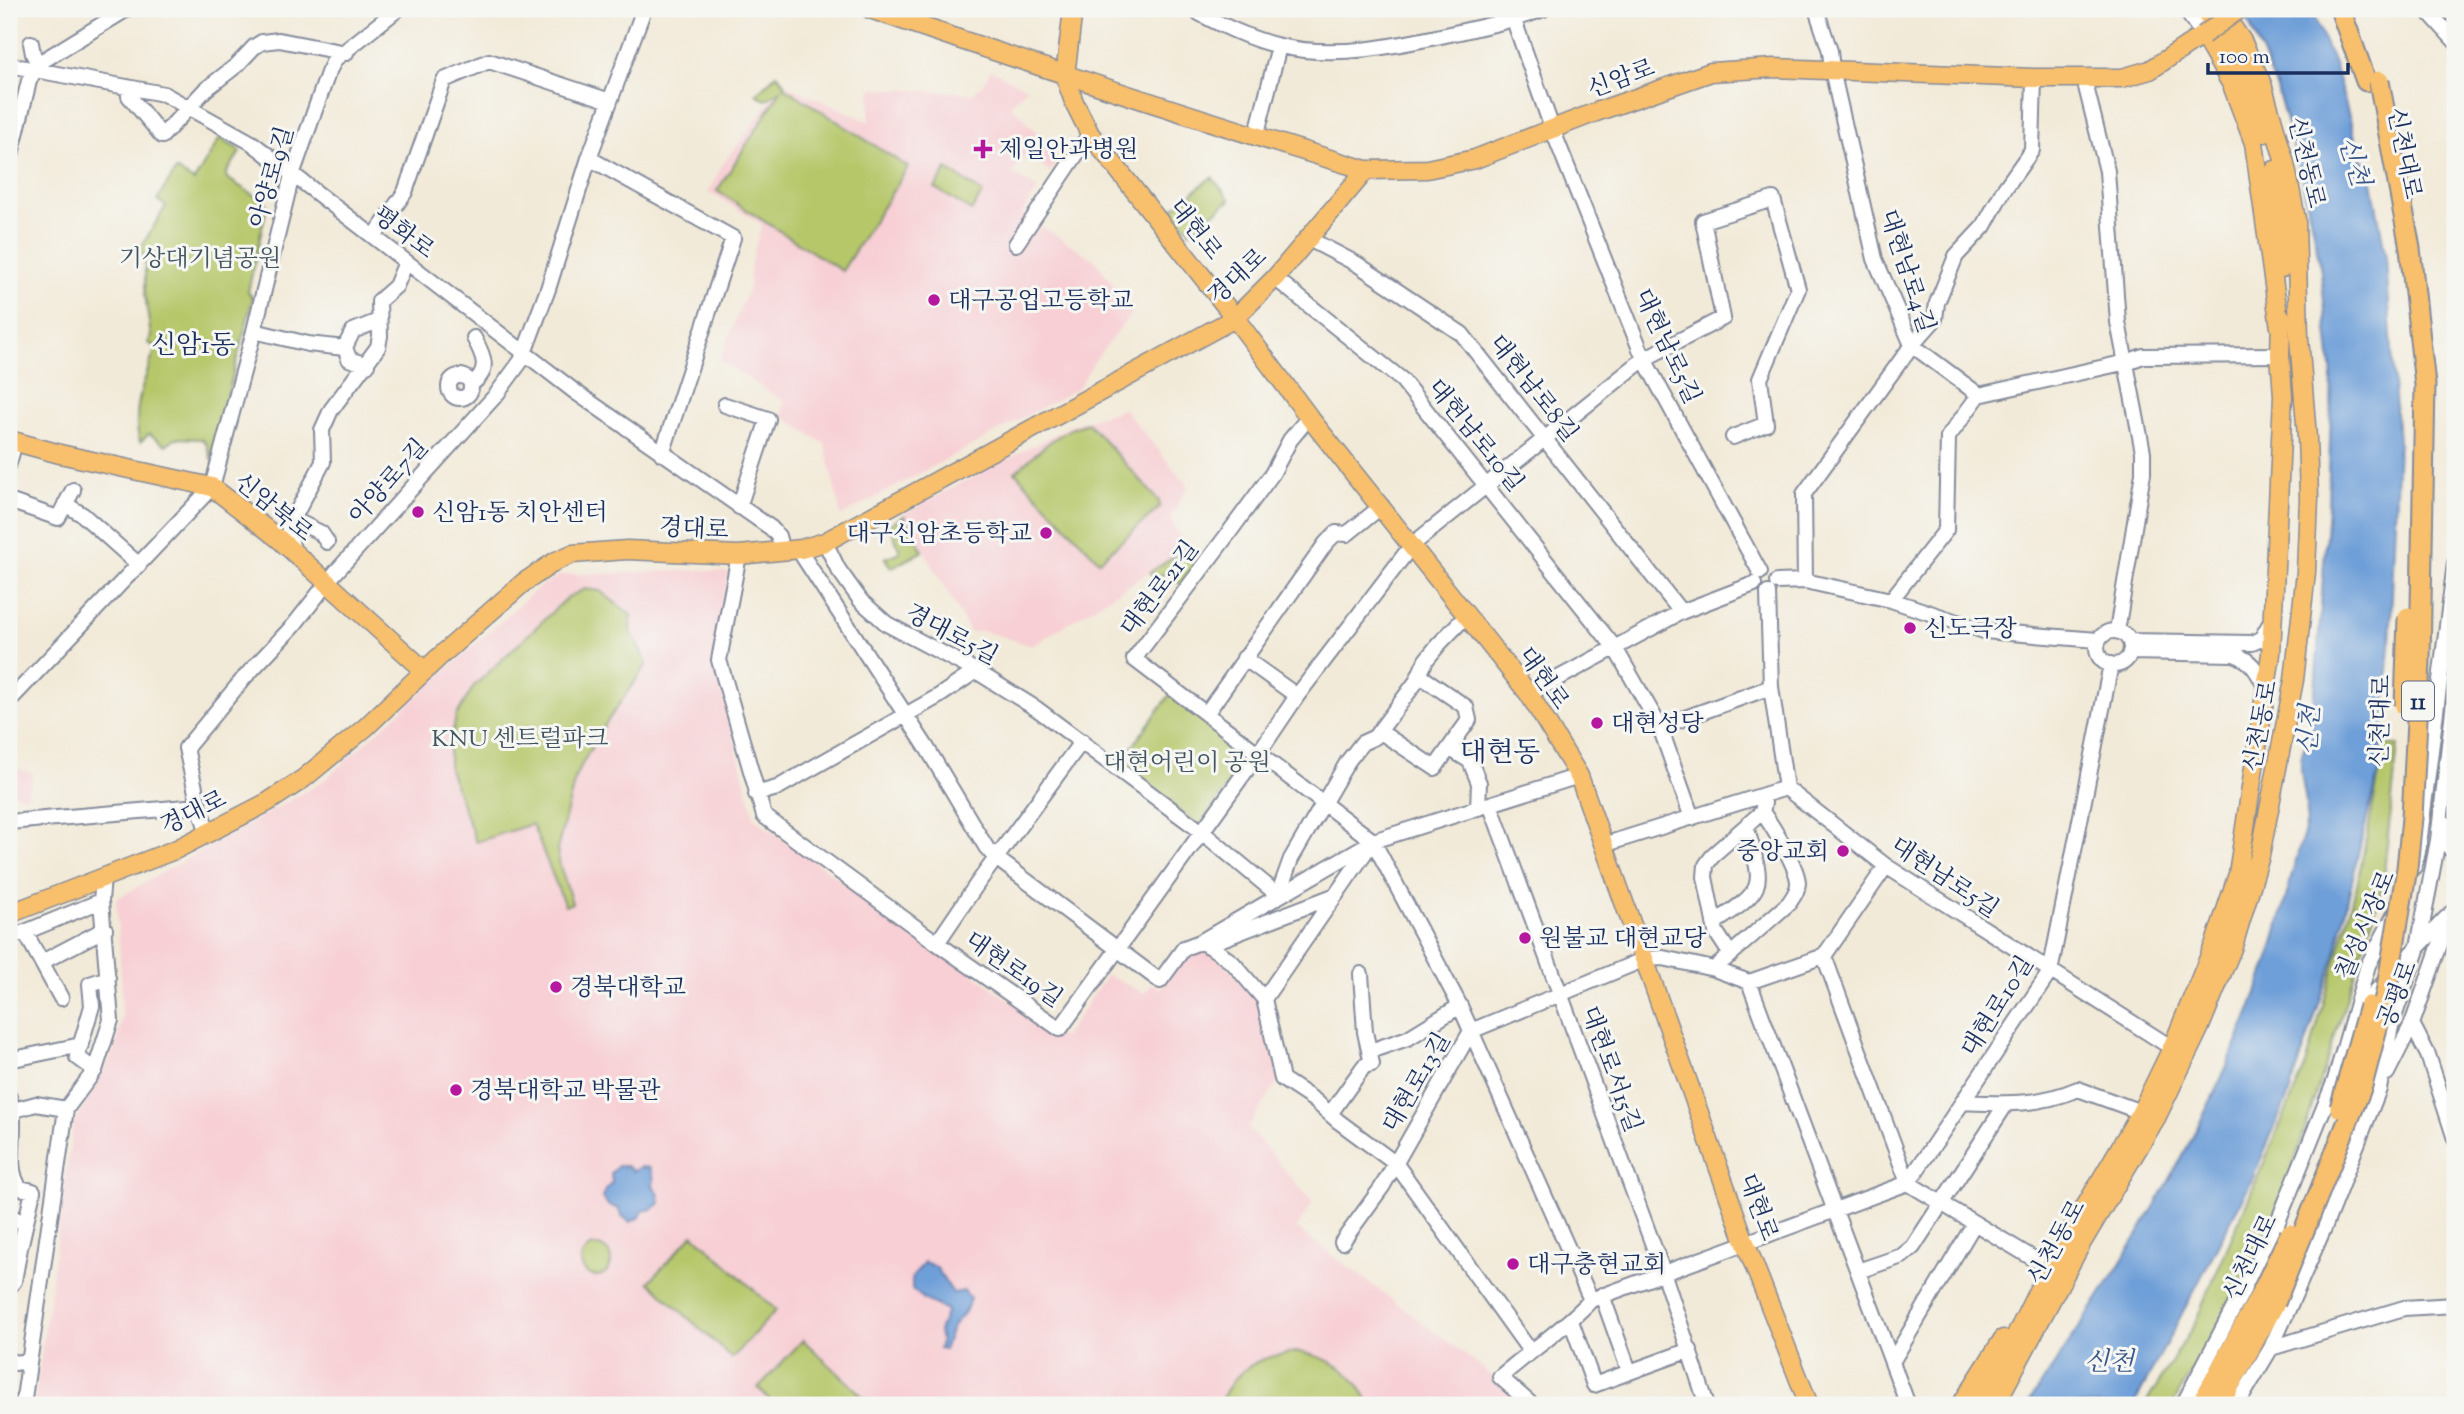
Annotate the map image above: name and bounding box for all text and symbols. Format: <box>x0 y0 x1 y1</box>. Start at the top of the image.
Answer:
scale bar <box>2208 32 2348 76</box>
text: 100 m <box>2219 43 2270 73</box>
street label: 신암로 <box>1583 52 1660 108</box>
street label: 신천대로 <box>2378 105 2429 202</box>
street label: 신천동로 <box>2278 113 2332 211</box>
street label: 아양로9길 <box>242 123 304 232</box>
water label: 신천 <box>2328 132 2378 193</box>
place label: 제일안과병원 <box>999 134 1138 168</box>
marker: 제일안과병원 <box>973 139 993 159</box>
street label: 대현로 <box>1160 192 1229 268</box>
street label: 평화로 <box>365 199 441 268</box>
street label: 대현남로4길 <box>1870 205 1942 338</box>
street label: 경대로 <box>1201 241 1275 314</box>
park label: 기상대기념공원 <box>119 243 281 277</box>
street label: 대현남로5길 <box>1625 283 1708 410</box>
place label: 대구공업고등학교 <box>948 285 1133 319</box>
marker: 대구공업고등학교 <box>926 292 942 308</box>
district label: 신암1동 <box>151 328 235 365</box>
street label: 대현남로8길 <box>1480 328 1585 450</box>
street label: 대현남로10길 <box>1418 373 1531 500</box>
street label: 아양로7길 <box>342 432 437 533</box>
street label: 신암북로 <box>226 466 319 551</box>
place label: 신암1동 치안센터 <box>432 497 608 531</box>
marker: 신암1동 치안센터 <box>410 504 426 520</box>
street label: 경대로 <box>658 511 730 549</box>
place label: 대구신암초등학교 <box>847 518 1032 552</box>
marker: 대구신암초등학교 <box>1038 525 1054 541</box>
street label: 대현로21길 <box>1113 534 1208 644</box>
street label: 경대로5길 <box>899 597 1004 674</box>
place label: 신도극장 <box>1924 613 2018 647</box>
marker: 신도극장 <box>1902 620 1918 636</box>
street label: 대현로 <box>1508 641 1576 717</box>
street label: 신천대로 <box>2363 674 2401 768</box>
street label: 신천동로 <box>2236 678 2287 775</box>
road number: 11 <box>2402 681 2434 720</box>
water label: 신천 <box>2290 702 2331 757</box>
place label: 대현성당 <box>1611 708 1705 742</box>
marker: 대현성당 <box>1589 715 1605 731</box>
park label: KNU 센트럴파크 <box>431 723 609 757</box>
district label: 대현동 <box>1459 734 1541 774</box>
park label: 대현어린이 공원 <box>1103 747 1271 781</box>
street label: 경대로 <box>155 783 233 844</box>
street label: 대현남로5길 <box>1883 830 2005 927</box>
place label: 중앙교회 <box>1736 836 1829 870</box>
marker: 중앙교회 <box>1835 843 1851 859</box>
street label: 칠성시장로 <box>2329 866 2405 986</box>
place label: 원불교 대현교당 <box>1539 923 1707 957</box>
street label: 대현로19길 <box>957 924 1069 1017</box>
marker: 원불교 대현교당 <box>1517 930 1533 946</box>
street label: 대현로10길 <box>1954 950 2043 1064</box>
street label: 공평로 <box>2371 956 2427 1033</box>
place label: 경북대학교 <box>570 972 686 1006</box>
marker: 경북대학교 <box>548 979 564 995</box>
street label: 대현로서15길 <box>1572 1002 1649 1138</box>
street label: 대현로13길 <box>1375 1027 1460 1139</box>
place label: 경북대학교 박물관 <box>470 1075 661 1109</box>
marker: 경북대학교 박물관 <box>448 1082 464 1098</box>
street label: 대현로 <box>1729 1169 1785 1246</box>
street label: 신천동로 <box>2020 1194 2095 1292</box>
street label: 신천대로 <box>2216 1209 2287 1307</box>
place label: 대구충현교회 <box>1527 1249 1666 1283</box>
marker: 대구충현교회 <box>1505 1256 1521 1272</box>
water label: 신천 <box>2084 1345 2136 1382</box>

